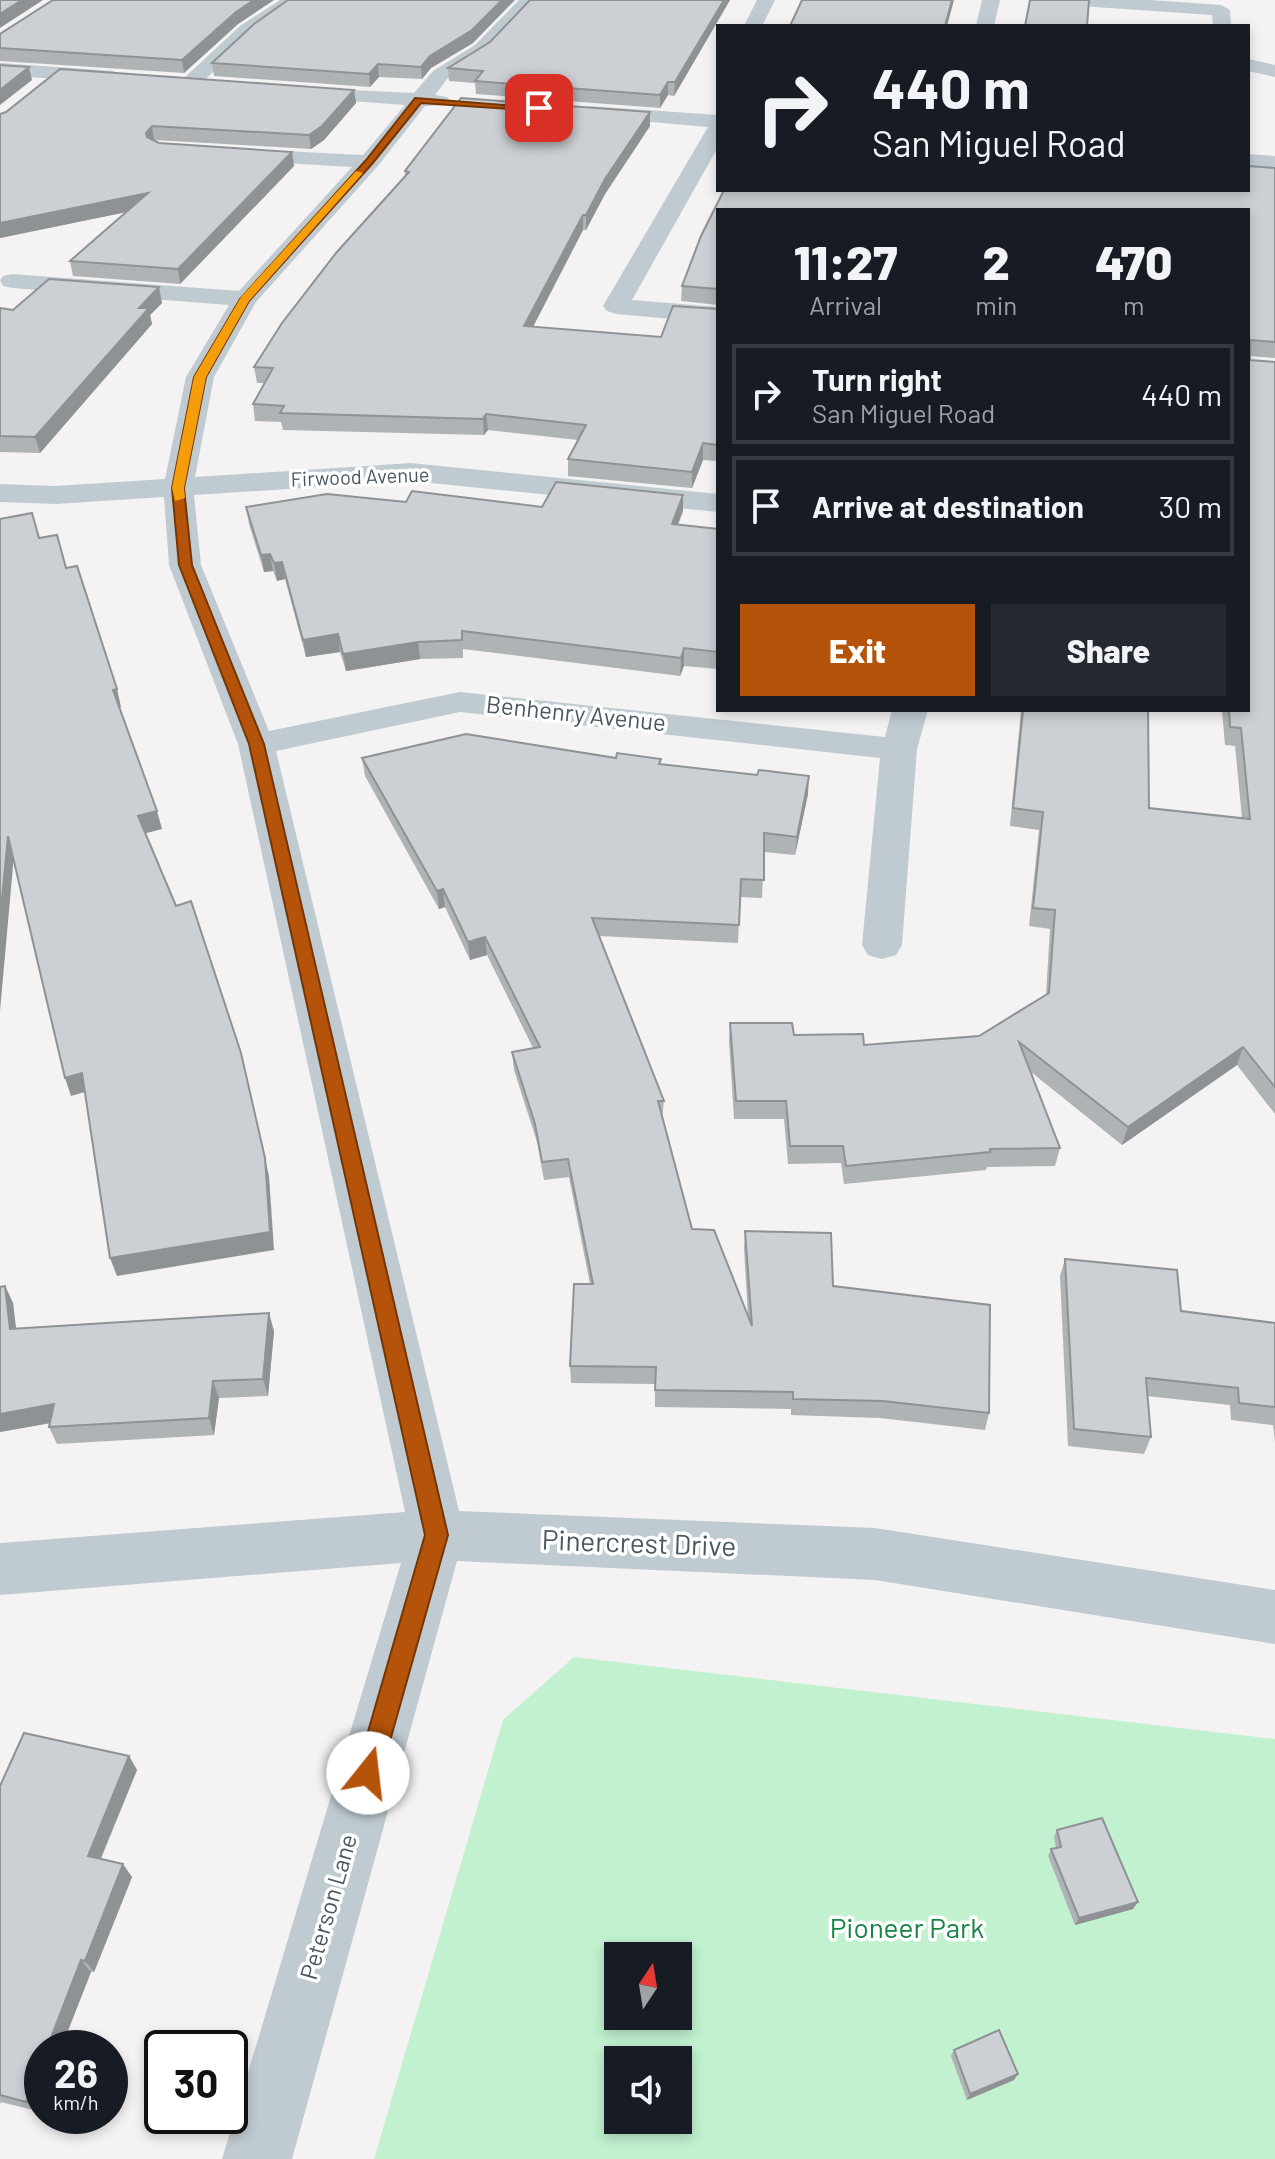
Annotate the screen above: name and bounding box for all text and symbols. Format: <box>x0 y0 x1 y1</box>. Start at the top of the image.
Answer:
text: 440 m <box>872 53 1030 120</box>
icon: right <box>740 56 844 160</box>
pin <box>505 74 573 142</box>
icon: arrive <box>517 86 561 130</box>
text: San Miguel Road <box>872 121 1126 164</box>
text: 11:27 <box>794 232 898 290</box>
text: 2 <box>983 232 1010 290</box>
text: 470 <box>1095 232 1172 290</box>
text: Arrival <box>809 289 882 320</box>
text: min <box>975 289 1017 320</box>
text: m <box>1123 289 1144 320</box>
text: Turn right <box>812 361 942 397</box>
icon: right <box>744 372 788 416</box>
text: 440 m <box>1141 376 1222 412</box>
text: San Miguel Road <box>812 397 995 428</box>
street label: Firwood Avenue <box>290 462 430 490</box>
icon: arrive <box>744 484 788 528</box>
text: Arrive at destination <box>812 488 1084 524</box>
text: 30 m <box>1159 488 1222 524</box>
button: Exit <box>740 604 975 696</box>
button: Share <box>991 604 1226 696</box>
street label: Benhenry Avenue <box>485 689 668 736</box>
street label: Pinercrest Drive <box>541 1522 737 1562</box>
position arrow <box>326 1731 410 1815</box>
street label: Peterson Lane <box>293 1830 362 1983</box>
park label: Pioneer Park <box>830 1910 984 1944</box>
north arrow <box>604 1942 692 2030</box>
map controls <box>604 1942 692 2134</box>
speed limit sign: 30 <box>144 2030 248 2134</box>
button: sound <box>604 2046 692 2134</box>
text: 26 <box>54 2048 98 2096</box>
text: km/h <box>53 2090 99 2114</box>

